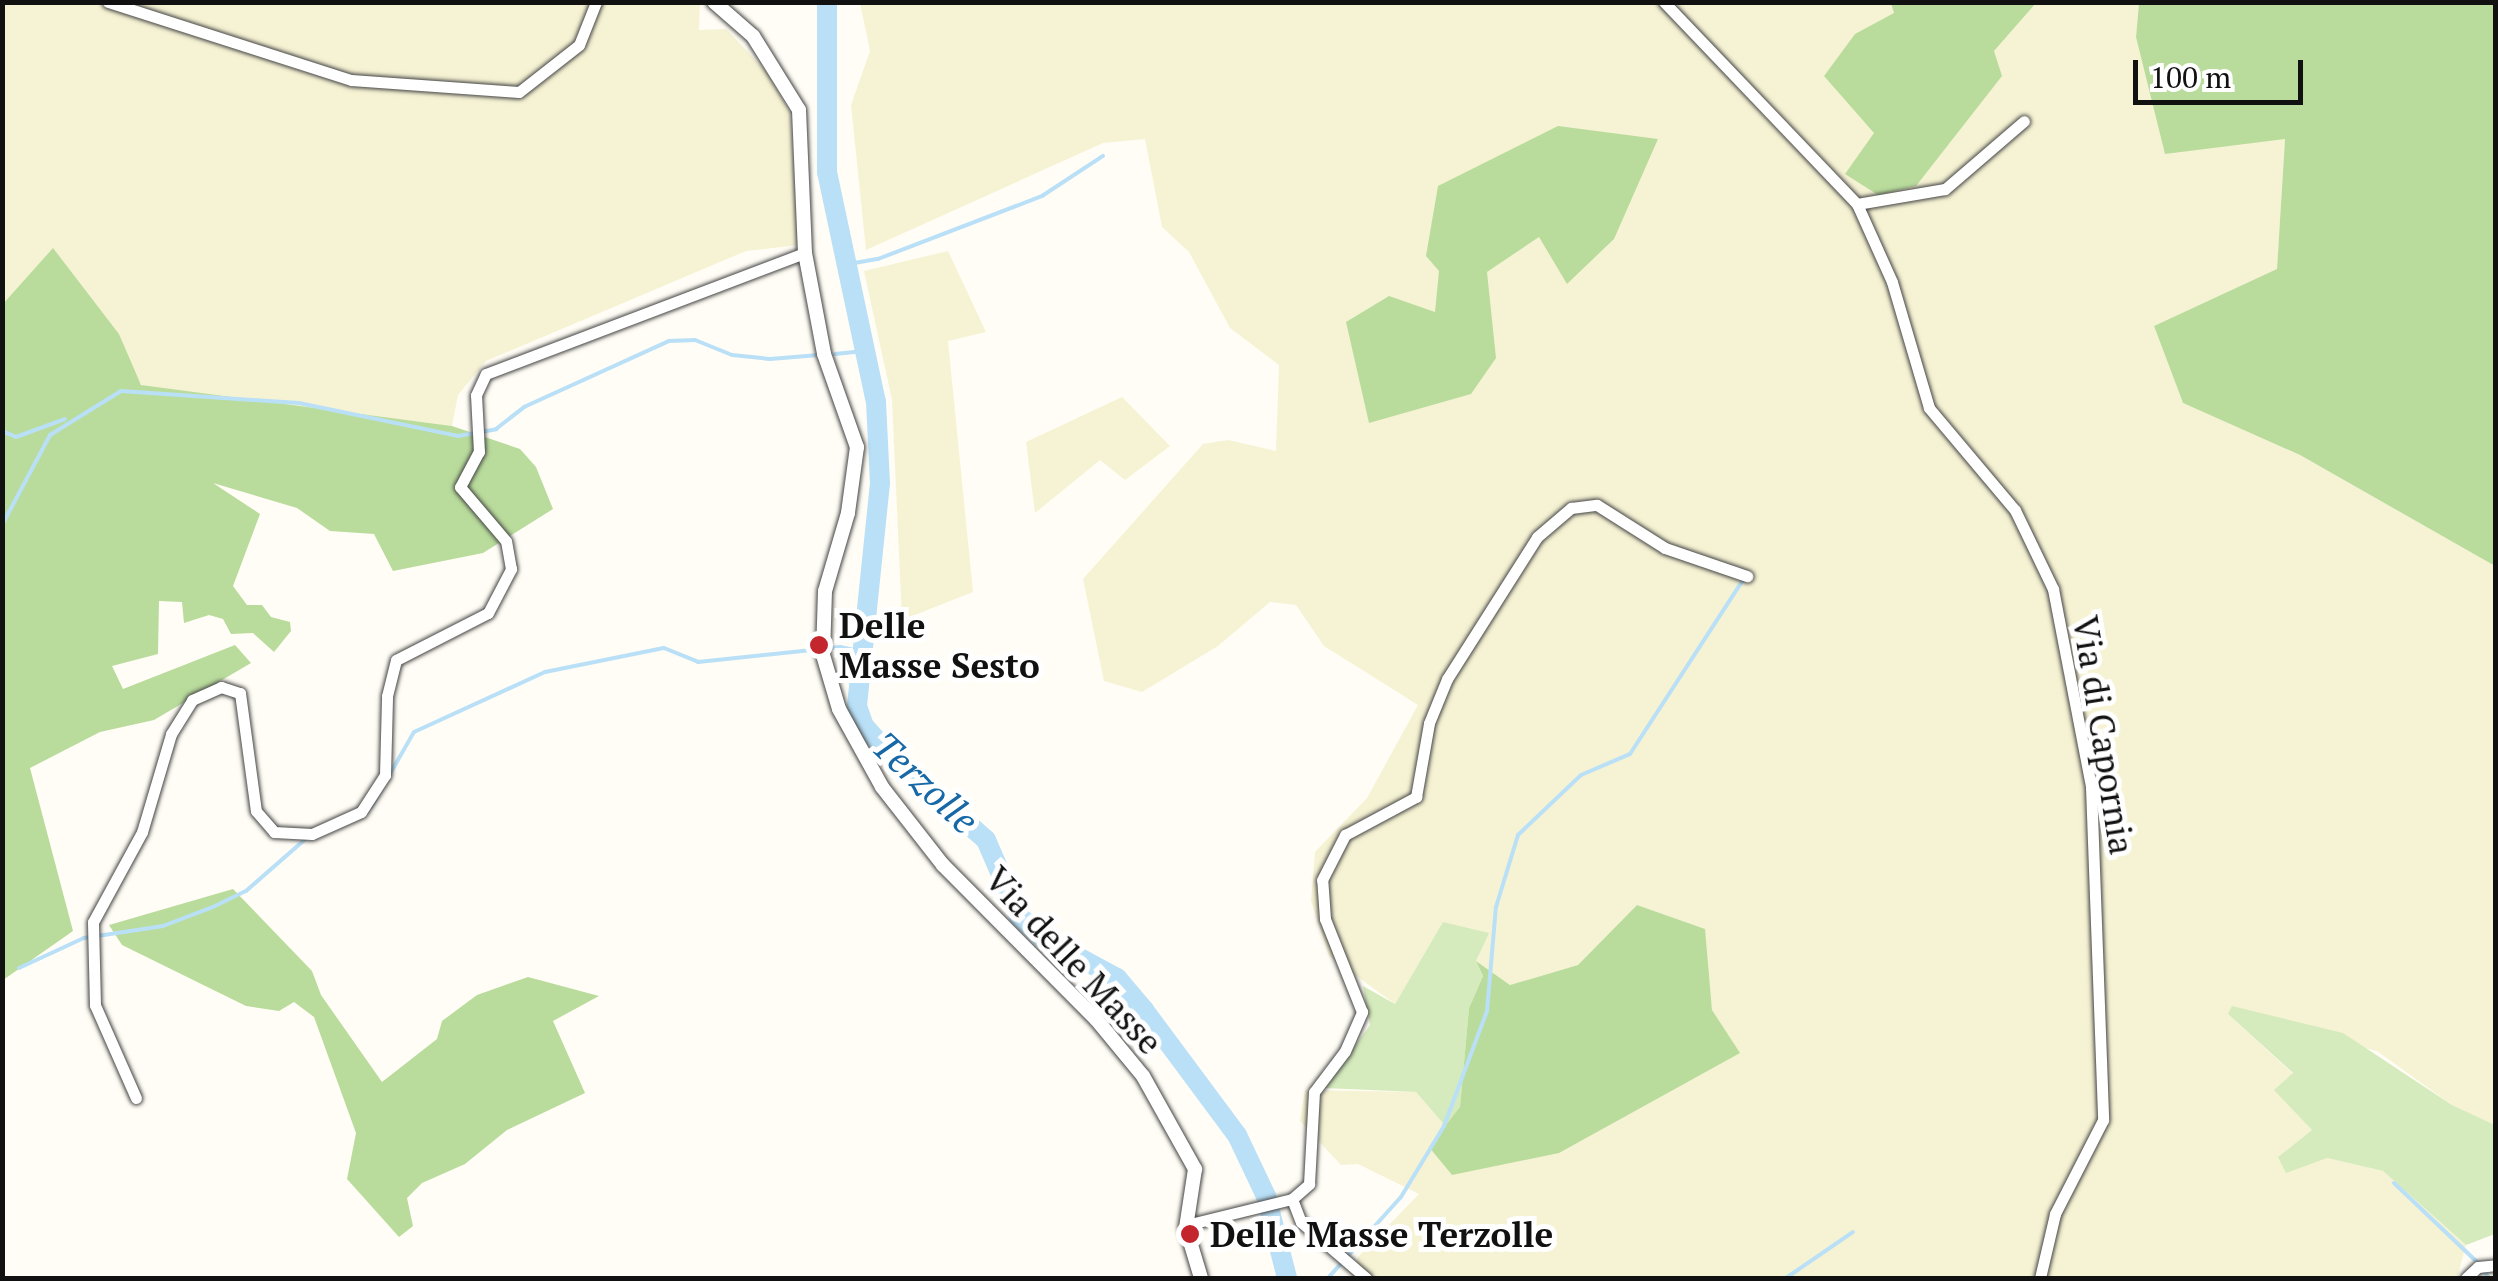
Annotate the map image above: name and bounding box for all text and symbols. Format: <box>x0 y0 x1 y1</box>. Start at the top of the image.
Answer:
scale bar <box>2138 40 2308 102</box>
text: 100 m <box>2150 57 2231 97</box>
place label: Delle Masse Sesto <box>839 604 1040 686</box>
street label: Via di Capornia <box>2064 613 2144 857</box>
marker: Delle Masse Sesto <box>808 634 830 656</box>
water label: Terzolle <box>863 723 987 843</box>
street label: Via delle Masse <box>977 858 1171 1062</box>
place label: Delle Masse Terzolle <box>1210 1213 1553 1255</box>
marker: Delle Masse Terzolle <box>1179 1223 1201 1245</box>

